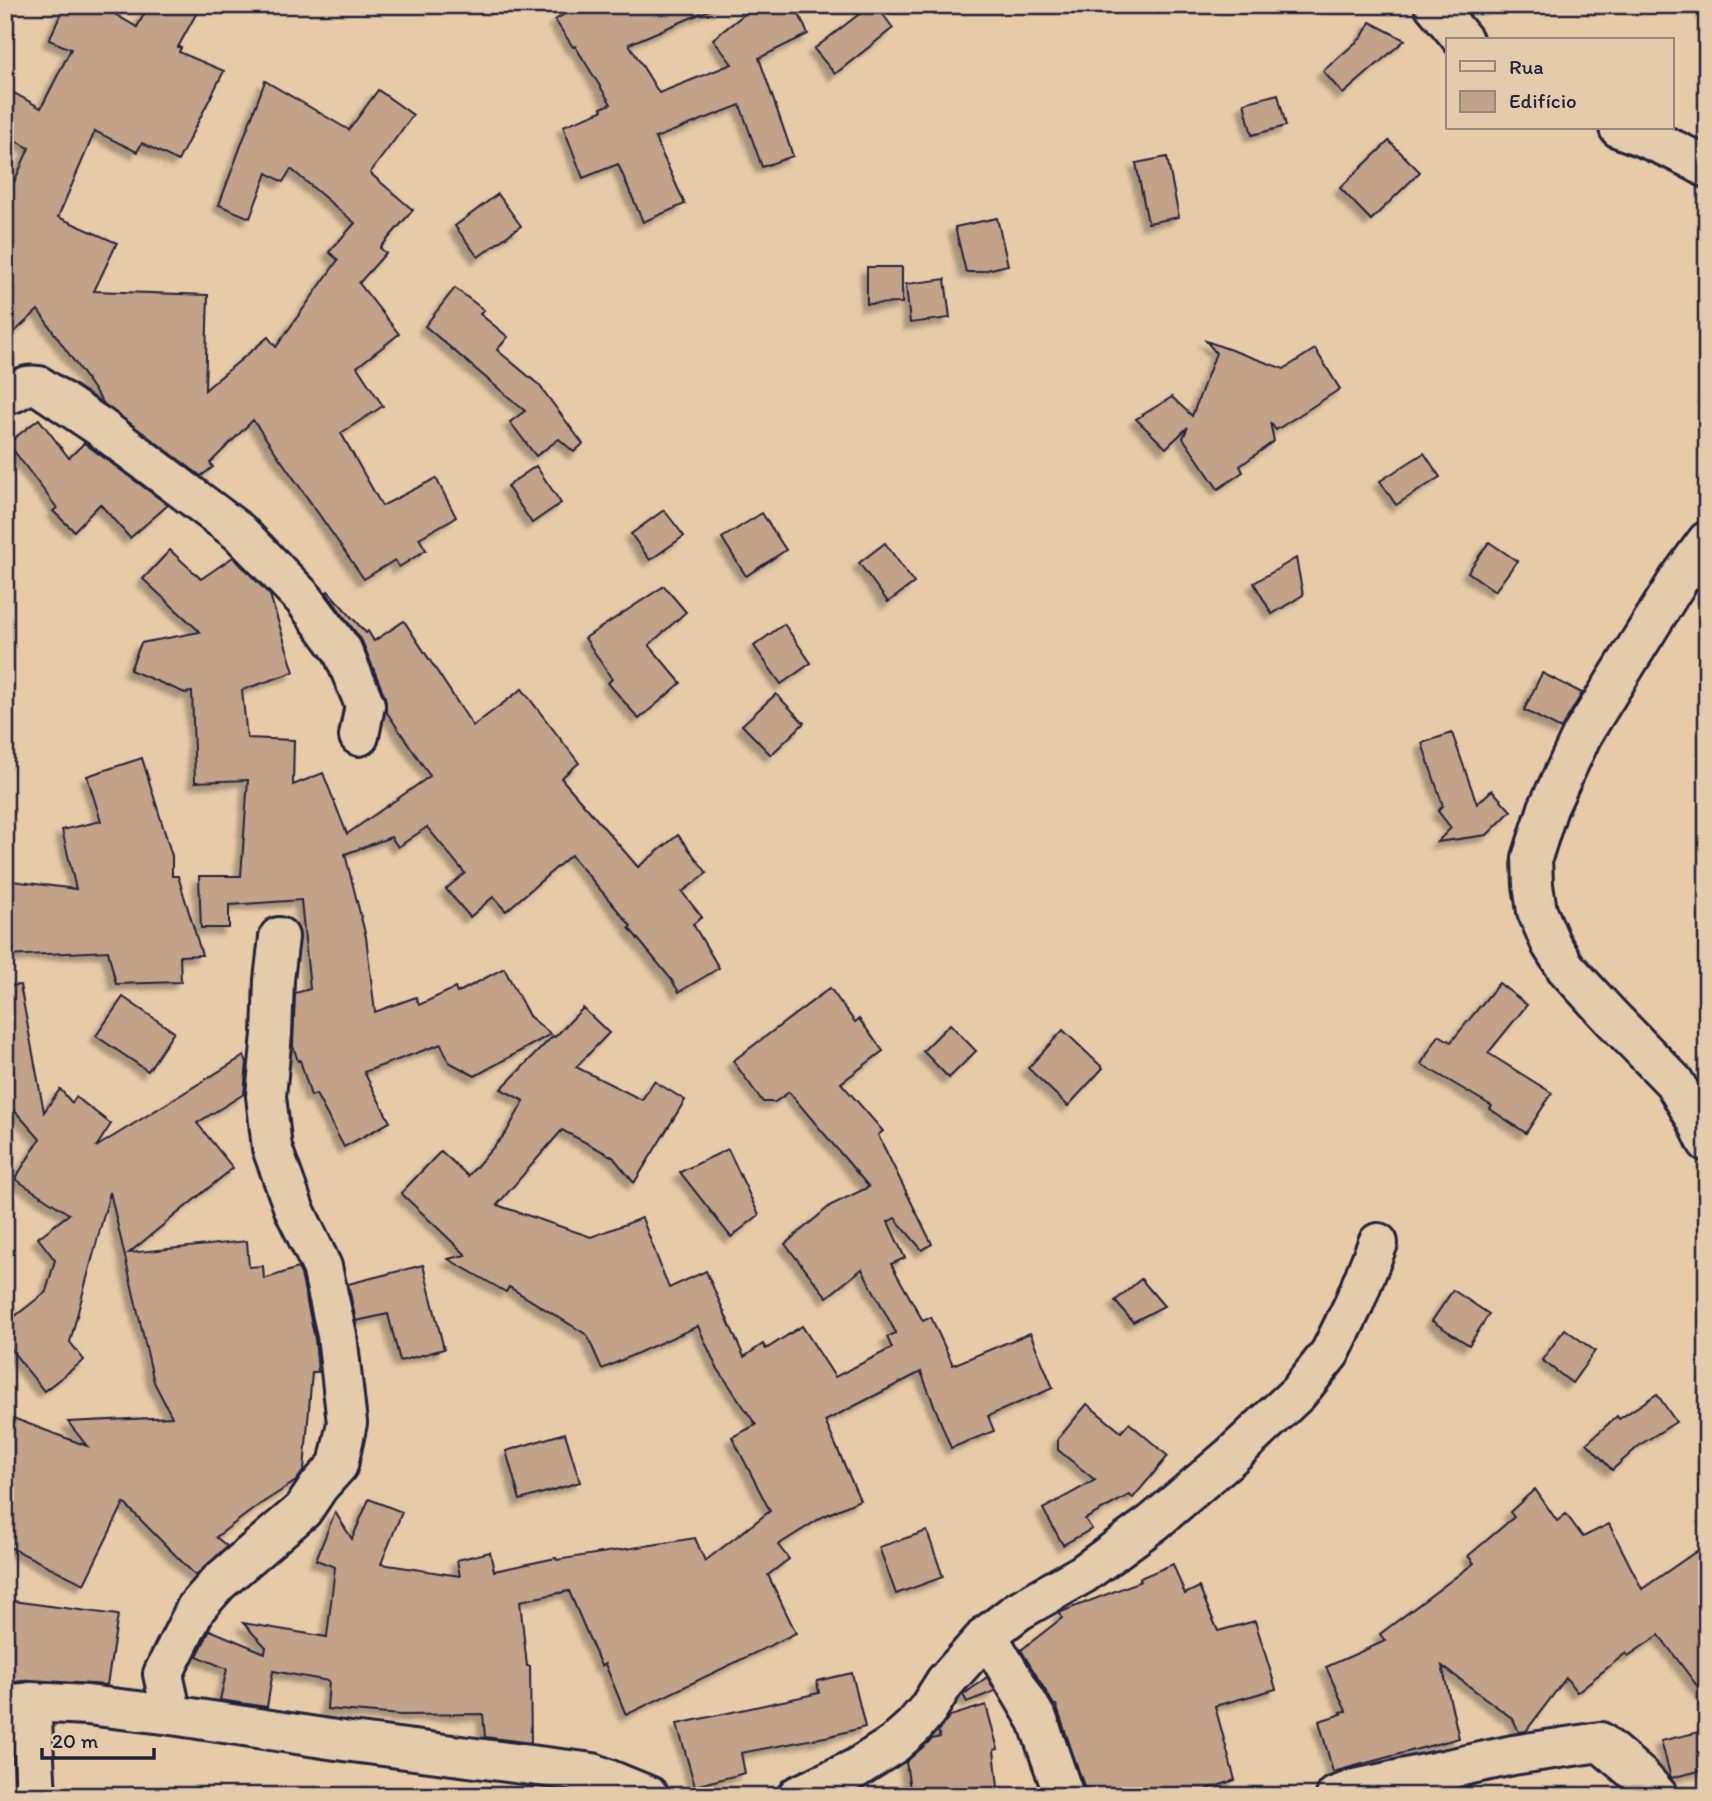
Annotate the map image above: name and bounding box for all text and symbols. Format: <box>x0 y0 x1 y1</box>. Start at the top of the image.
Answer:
legend <box>1446 38 1674 130</box>
text: Rua <box>1509 54 1544 79</box>
text: Edifício <box>1509 88 1577 113</box>
scale bar <box>42 1717 154 1761</box>
text: 20 m <box>52 1728 99 1753</box>

